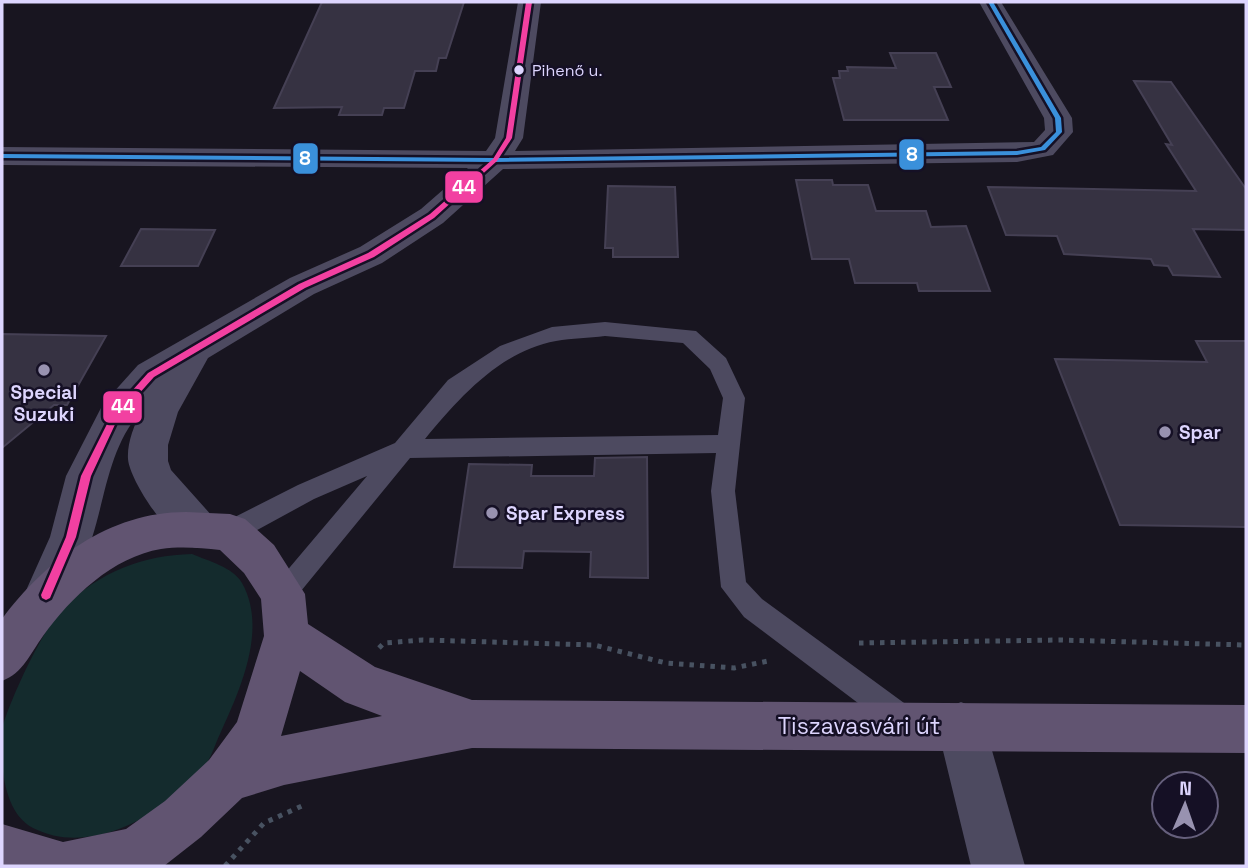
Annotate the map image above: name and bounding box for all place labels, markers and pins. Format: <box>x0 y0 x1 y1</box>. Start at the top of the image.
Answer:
place label: Pihenő u. <box>532 60 602 81</box>
marker: Pihenő u. <box>512 63 526 77</box>
marker: Special Suzuki <box>36 362 52 378</box>
place label: Special Suzuki <box>11 380 77 427</box>
place label: Spar <box>1179 420 1221 445</box>
marker: Spar <box>1157 424 1173 440</box>
place label: Spar Express <box>506 501 625 526</box>
marker: Spar Express <box>484 505 500 521</box>

